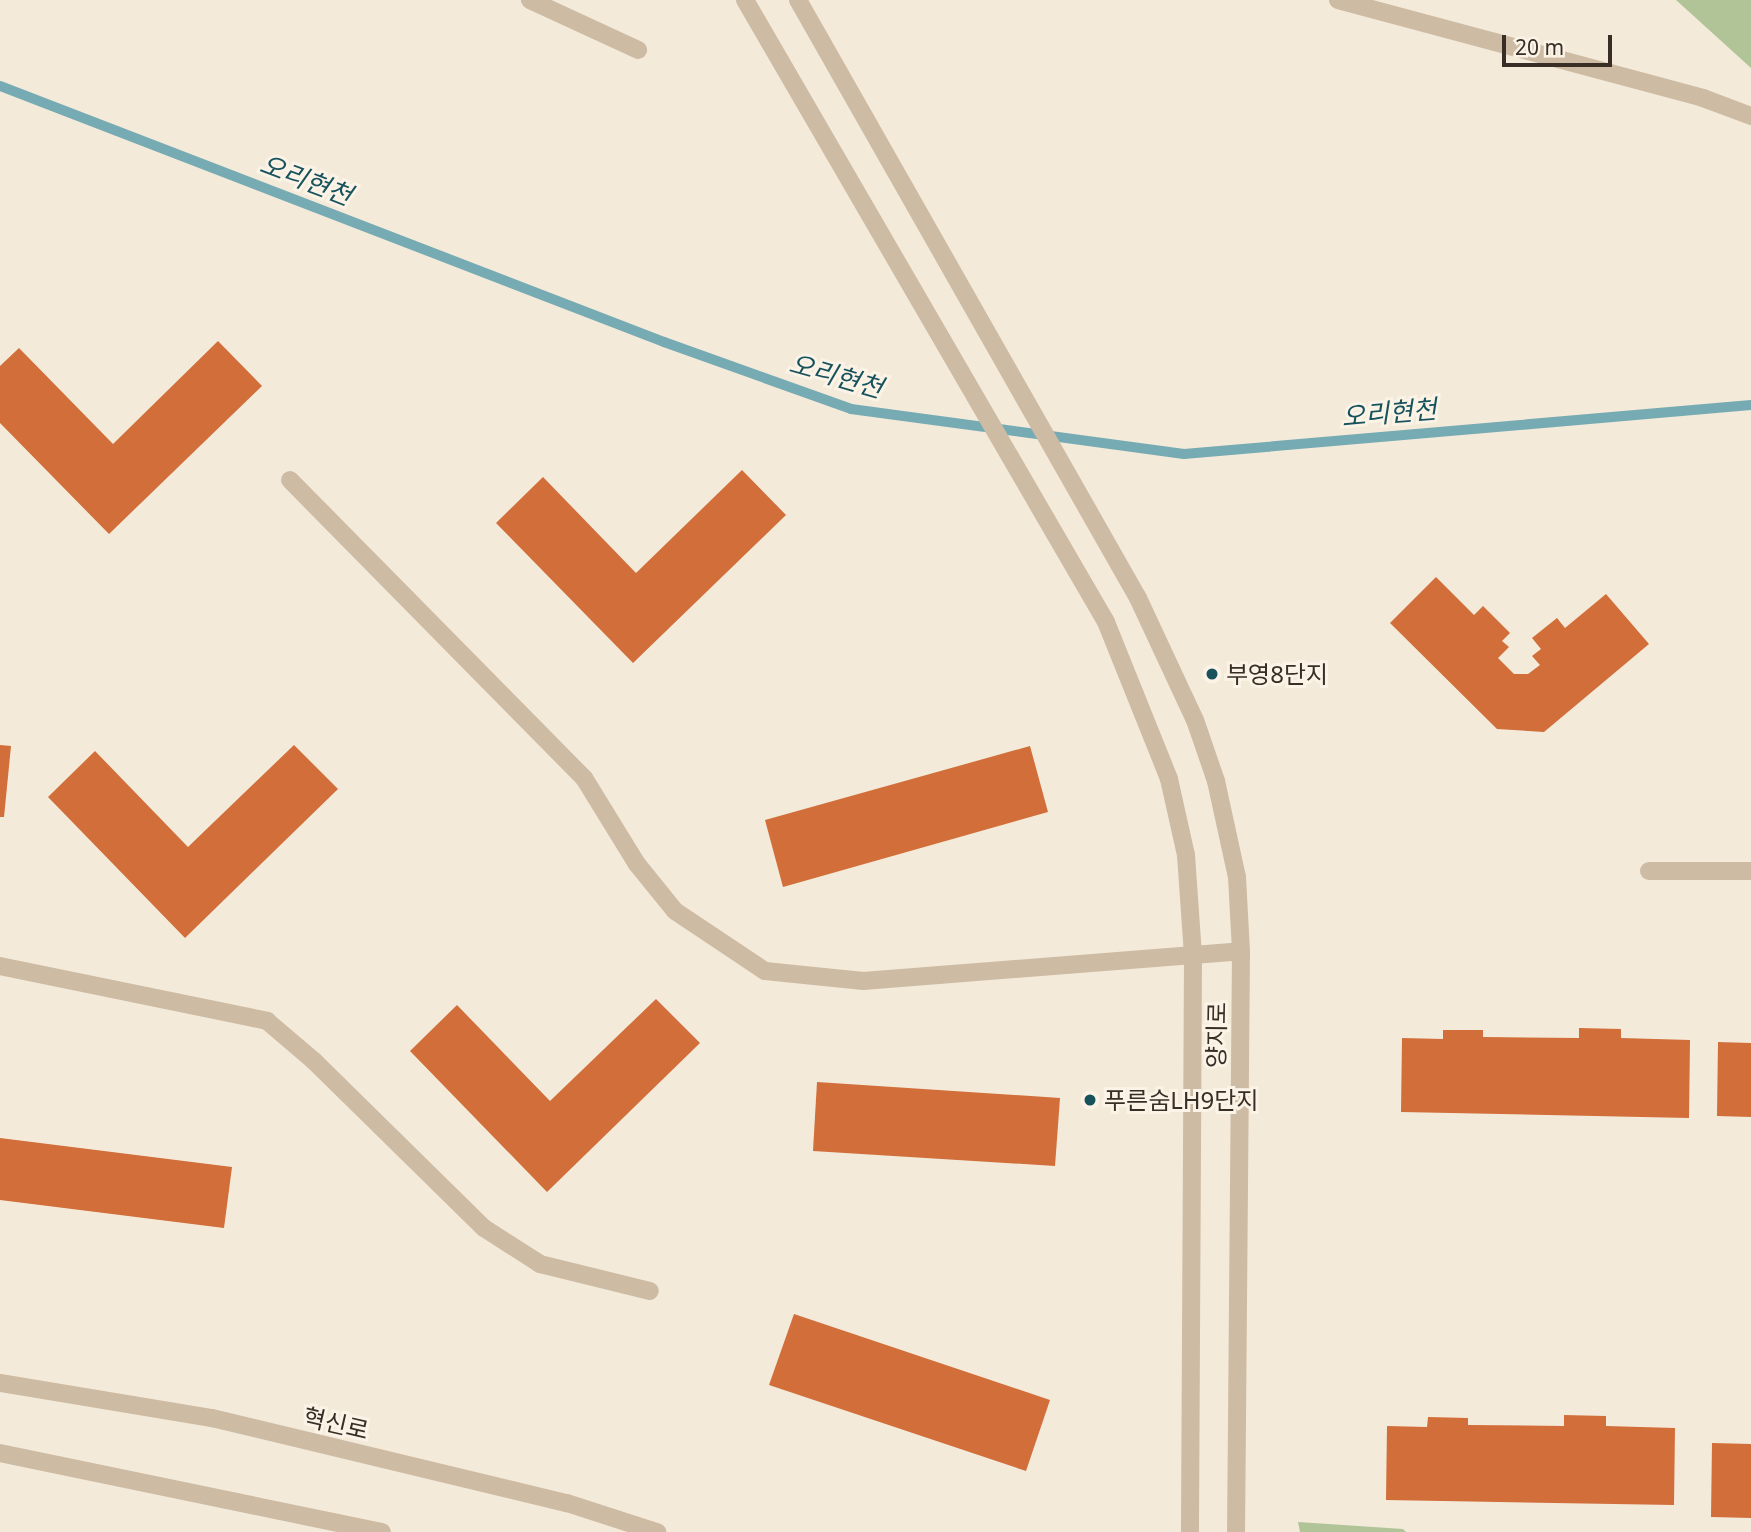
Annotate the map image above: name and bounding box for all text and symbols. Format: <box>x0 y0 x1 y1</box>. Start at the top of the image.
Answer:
scale bar <box>1506 21 1616 65</box>
text: 20 m <box>1515 33 1564 61</box>
water label: 오리현천 <box>256 148 356 212</box>
water label: 오리현천 <box>786 348 886 404</box>
water label: 오리현천 <box>1340 393 1438 433</box>
place label: 부영8단지 <box>1226 660 1328 688</box>
marker: 부영8단지 <box>1204 666 1220 682</box>
street label: 양지로 <box>1201 1002 1231 1068</box>
place label: 푸른숨LH9단지 <box>1104 1086 1258 1114</box>
marker: 푸른숨LH9단지 <box>1082 1092 1098 1108</box>
street label: 혁신로 <box>300 1402 372 1444</box>

